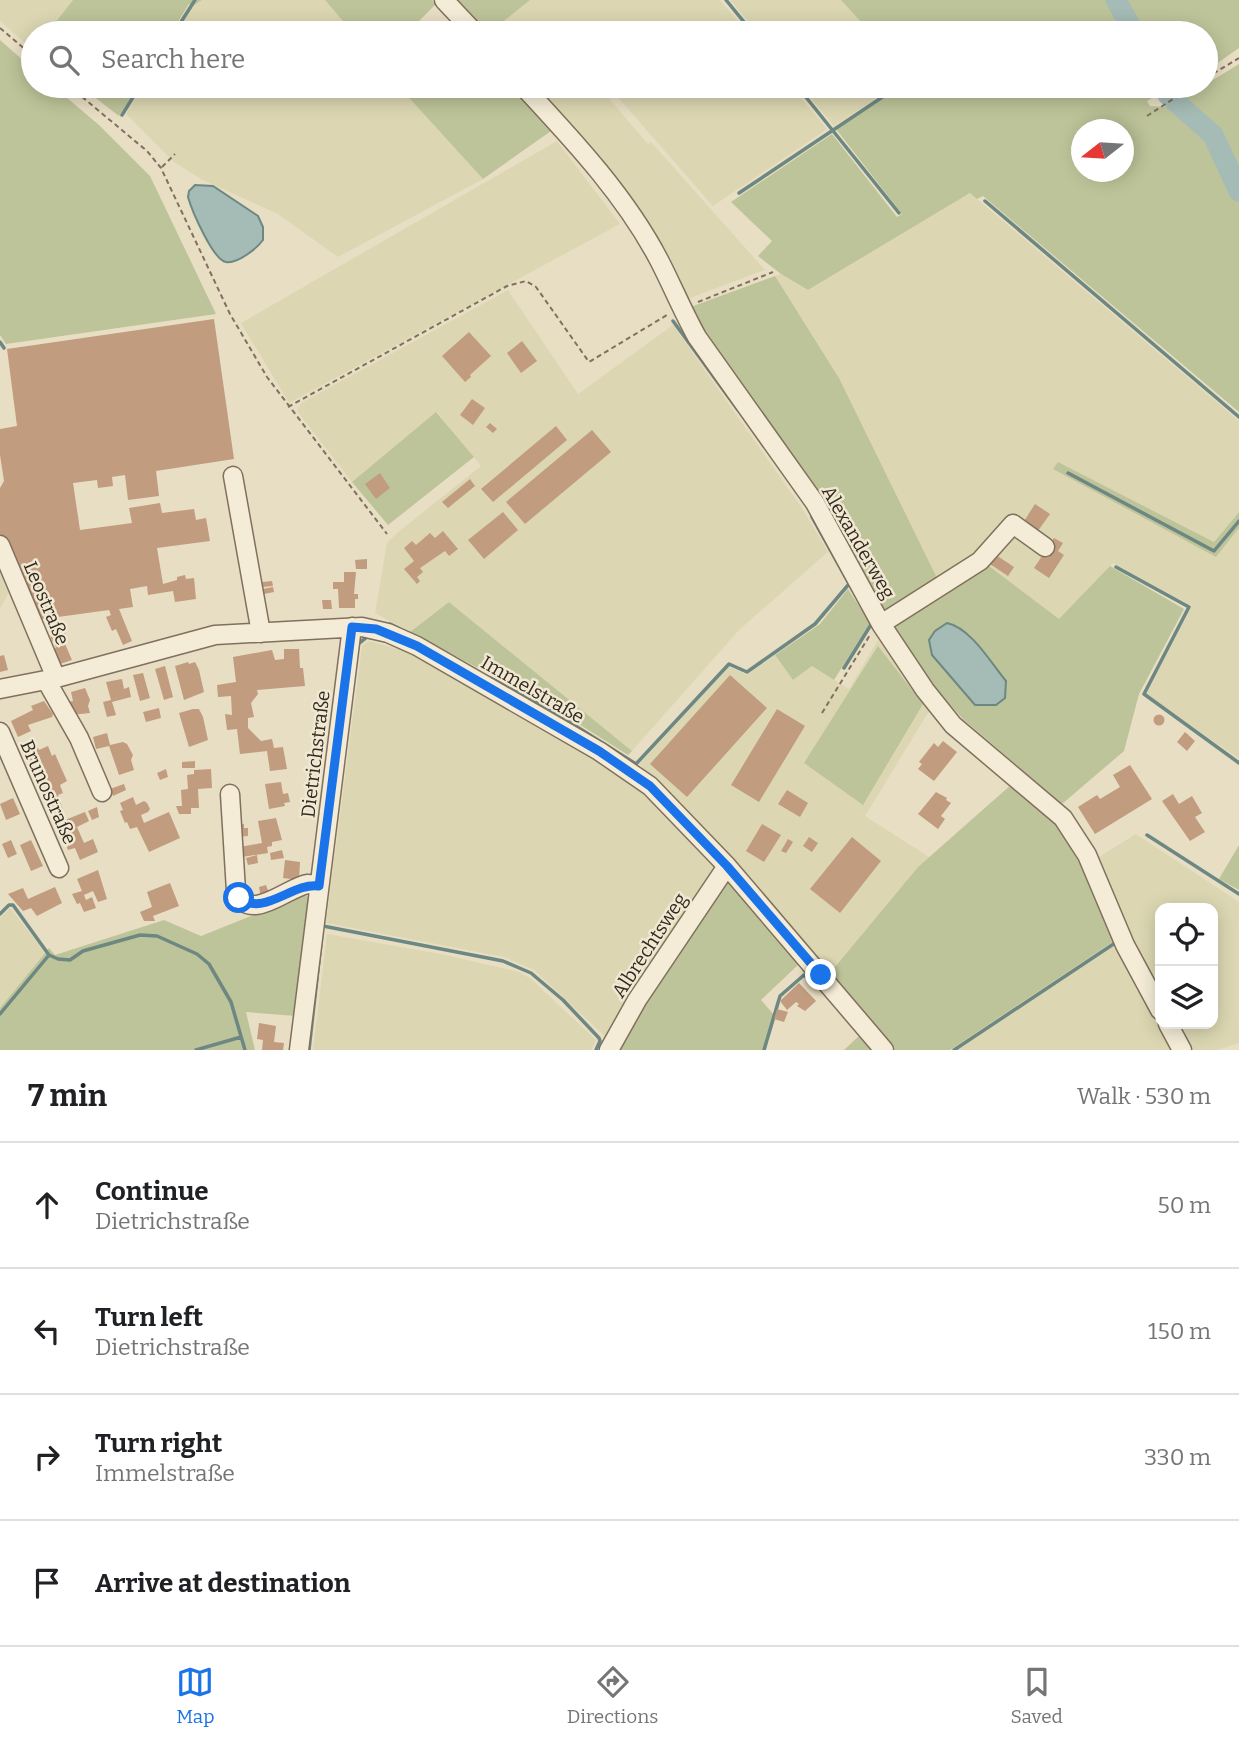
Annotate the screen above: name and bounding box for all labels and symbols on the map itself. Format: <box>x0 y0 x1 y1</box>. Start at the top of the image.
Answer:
north arrow <box>1071 119 1134 182</box>
street label: Alexanderweg <box>817 482 900 603</box>
street label: Leostraße <box>19 558 74 648</box>
street label: Immelstraße <box>477 651 589 728</box>
street label: Dietrichstraße <box>296 689 335 819</box>
street label: Brunostraße <box>15 737 82 848</box>
route start <box>223 882 254 913</box>
street label: Albrechtsweg <box>607 888 692 1002</box>
route end <box>805 959 836 990</box>

